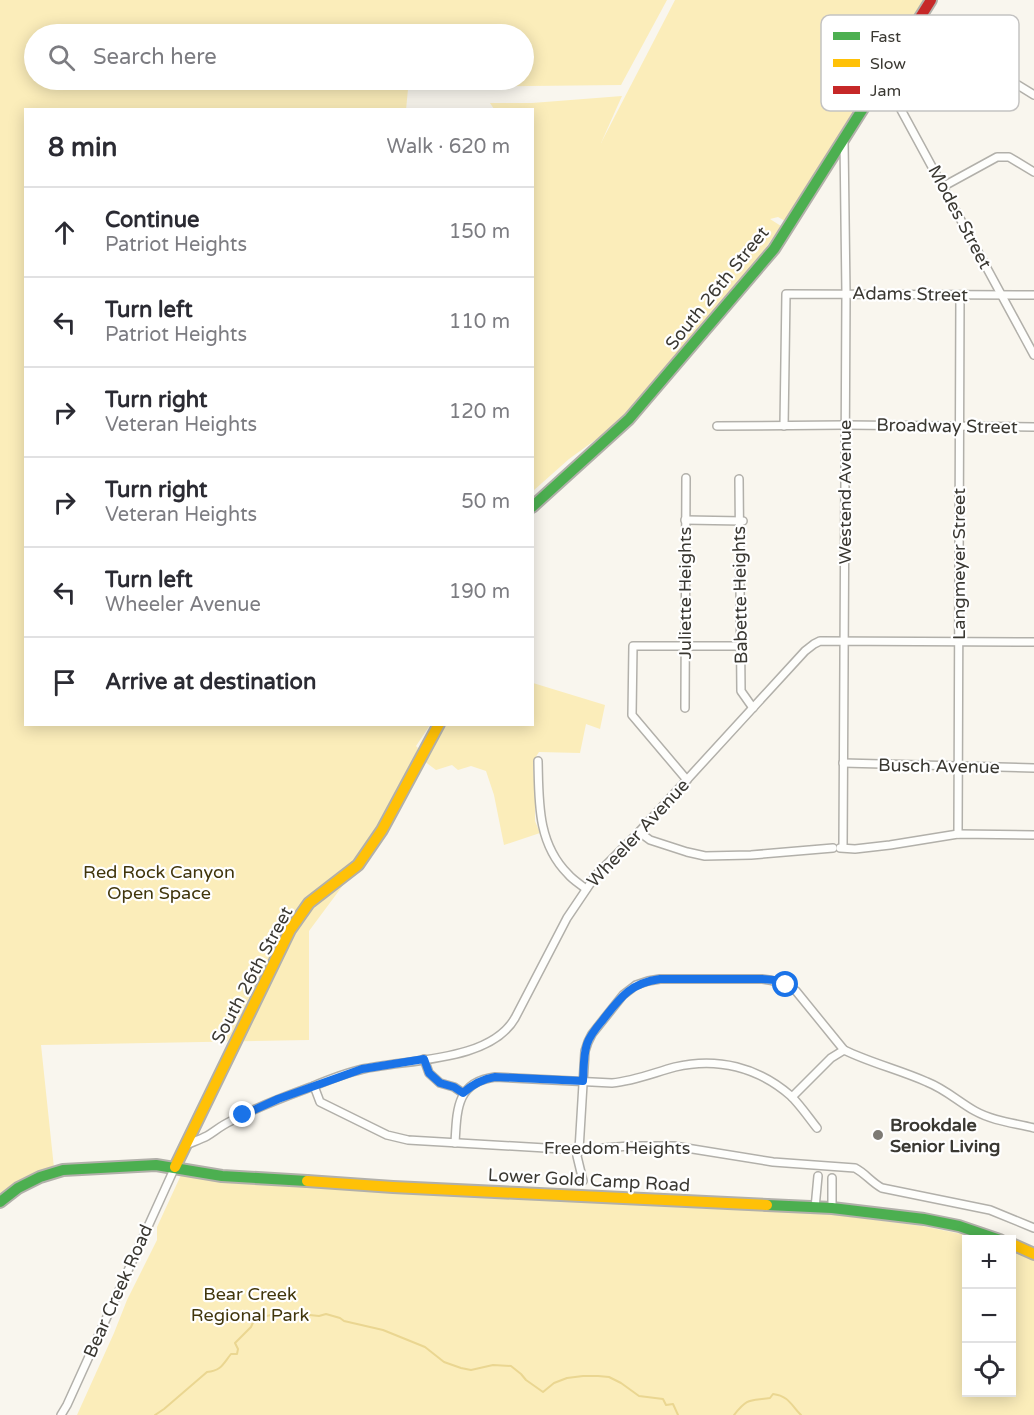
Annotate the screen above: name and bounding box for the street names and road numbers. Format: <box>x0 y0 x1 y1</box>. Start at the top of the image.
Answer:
street label: Modes Street <box>923 161 997 273</box>
street label: South 26th Street <box>661 222 773 354</box>
street label: Adams Street <box>852 282 968 306</box>
street label: Broadway Street <box>876 414 1018 438</box>
street label: Westend Avenue <box>834 420 856 564</box>
street label: Langmeyer Street <box>948 488 970 640</box>
street label: Babette Heights <box>728 526 752 664</box>
street label: Juliette Heights <box>674 527 696 659</box>
street label: Busch Avenue <box>878 754 1000 778</box>
street label: Wheeler Avenue <box>582 774 694 892</box>
street label: South 26th Street <box>207 903 297 1047</box>
street label: Freedom Heights <box>544 1137 690 1159</box>
street label: Lower Gold Camp Road <box>487 1164 691 1196</box>
street label: Bear Creek Road <box>79 1221 157 1361</box>

